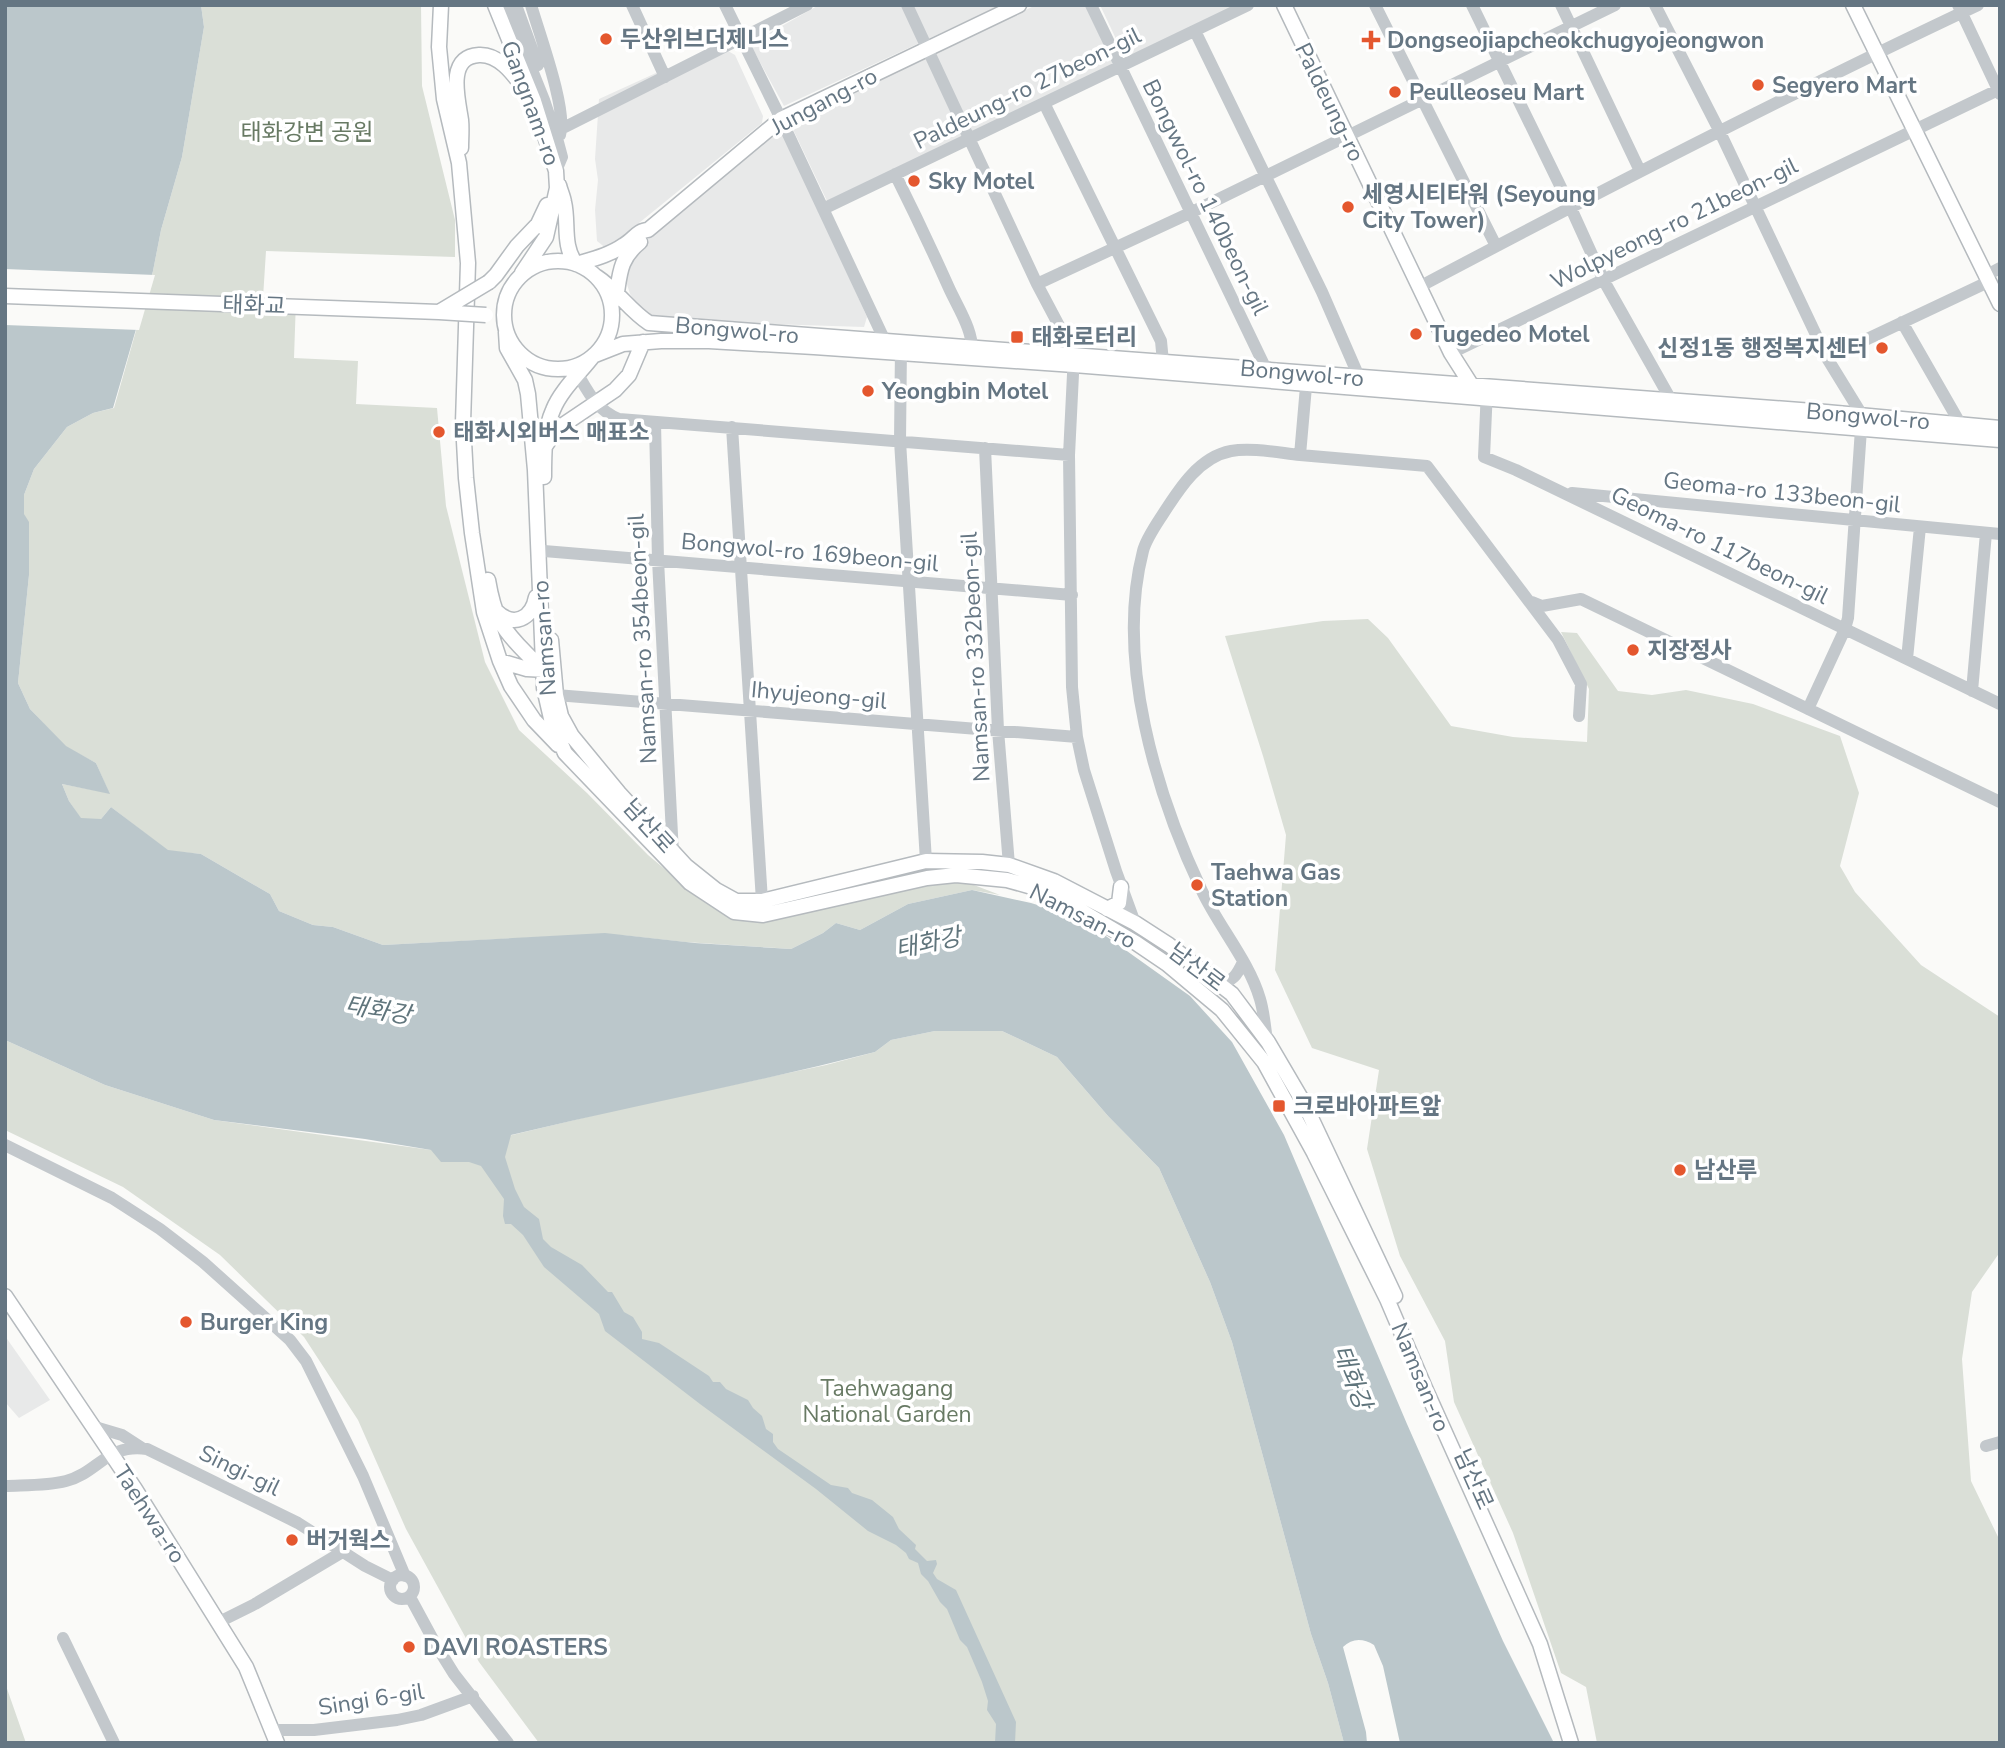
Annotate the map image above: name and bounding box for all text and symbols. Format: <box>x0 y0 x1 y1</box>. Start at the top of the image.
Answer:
street label: Paldeung-ro 27beon-gil <box>908 20 1146 157</box>
place label: 두산위브더제니스 <box>620 24 789 55</box>
place label: Dongseojiapcheokchugyojeongwon <box>1387 25 1764 56</box>
marker: Dongseojiapcheokchugyojeongwon <box>1361 30 1381 50</box>
marker: 두산위브더제니스 <box>598 31 614 47</box>
street label: Gangnam-ro <box>494 36 567 170</box>
street label: Paldeung-ro <box>1287 38 1372 167</box>
street label: Jungang-ro <box>765 60 883 143</box>
place label: Segyero Mart <box>1772 70 1917 101</box>
street label: Bongwol-ro 140beon-gil <box>1135 74 1276 320</box>
place label: Peulleoseu Mart <box>1409 77 1584 108</box>
marker: Segyero Mart <box>1750 77 1766 93</box>
marker: Peulleoseu Mart <box>1387 84 1403 100</box>
park label: 태화강변 공원 <box>241 117 373 148</box>
street label: Wolpyeong-ro 21beon-gil <box>1545 150 1803 297</box>
place label: Sky Motel <box>928 166 1035 197</box>
marker: Sky Motel <box>906 173 922 189</box>
place label: 세영시티타워 (Seyoung City Tower) <box>1362 179 1596 236</box>
marker: 세영시티타워 (Seyoung City Tower) <box>1340 199 1356 215</box>
street label: 태화교 <box>222 289 286 322</box>
street label: Bongwol-ro <box>674 310 800 351</box>
place label: Tugedeo Motel <box>1430 319 1590 350</box>
place label: 태화로터리 <box>1031 322 1137 353</box>
marker: Tugedeo Motel <box>1408 326 1424 342</box>
marker: 태화로터리 <box>1009 329 1025 345</box>
place label: 신정1동 행정복지센터 <box>1658 333 1868 364</box>
marker: 신정1동 행정복지센터 <box>1874 340 1890 356</box>
street label: Bongwol-ro <box>1239 353 1365 394</box>
place label: Yeongbin Motel <box>881 376 1049 407</box>
marker: Yeongbin Motel <box>860 383 876 399</box>
street label: Bongwol-ro <box>1805 396 1931 437</box>
place label: 태화시외버스 매표소 <box>453 417 650 448</box>
marker: 태화시외버스 매표소 <box>431 424 447 440</box>
street label: Geoma-ro 133beon-gil <box>1662 465 1902 520</box>
street label: Geoma-ro 117beon-gil <box>1606 479 1834 612</box>
street label: Namsan-ro 354beon-gil <box>620 513 665 765</box>
street label: Bongwol-ro 169beon-gil <box>680 526 940 579</box>
street label: Namsan-ro 332beon-gil <box>953 531 998 783</box>
street label: Namsan-ro <box>525 579 564 697</box>
place label: 지장정사 <box>1647 635 1732 666</box>
marker: 지장정사 <box>1625 642 1641 658</box>
street label: Ihyujeong-gil <box>750 674 888 717</box>
street label: 남산로 <box>616 792 681 860</box>
place label: Taehwa Gas Station <box>1211 857 1341 914</box>
street label: Namsan-ro <box>1024 876 1141 957</box>
marker: Taehwa Gas Station <box>1189 877 1205 893</box>
water label: 태화강 <box>892 920 967 966</box>
street label: 남산로 <box>1162 936 1231 999</box>
water label: 태화강 <box>343 988 416 1032</box>
place label: 크로바아파트앞 <box>1293 1091 1441 1122</box>
marker: 크로바아파트앞 <box>1271 1098 1287 1114</box>
place label: 남산루 <box>1694 1155 1757 1186</box>
marker: 남산루 <box>1672 1162 1688 1178</box>
place label: Burger King <box>200 1307 328 1338</box>
marker: Burger King <box>178 1314 194 1330</box>
street label: Namsan-ro <box>1384 1318 1457 1437</box>
water label: 태화강 <box>1325 1340 1380 1416</box>
park label: Taehwagang National Garden <box>802 1373 972 1430</box>
street label: Singi-gil <box>194 1437 286 1504</box>
street label: 남산로 <box>1446 1444 1501 1515</box>
street label: Taehwa-ro <box>106 1459 193 1569</box>
place label: 버거웍스 <box>306 1525 391 1556</box>
marker: 버거웍스 <box>284 1532 300 1548</box>
place label: DAVI ROASTERS <box>423 1632 608 1663</box>
marker: DAVI ROASTERS <box>401 1639 417 1655</box>
street label: Singi 6-gil <box>316 1676 426 1723</box>

